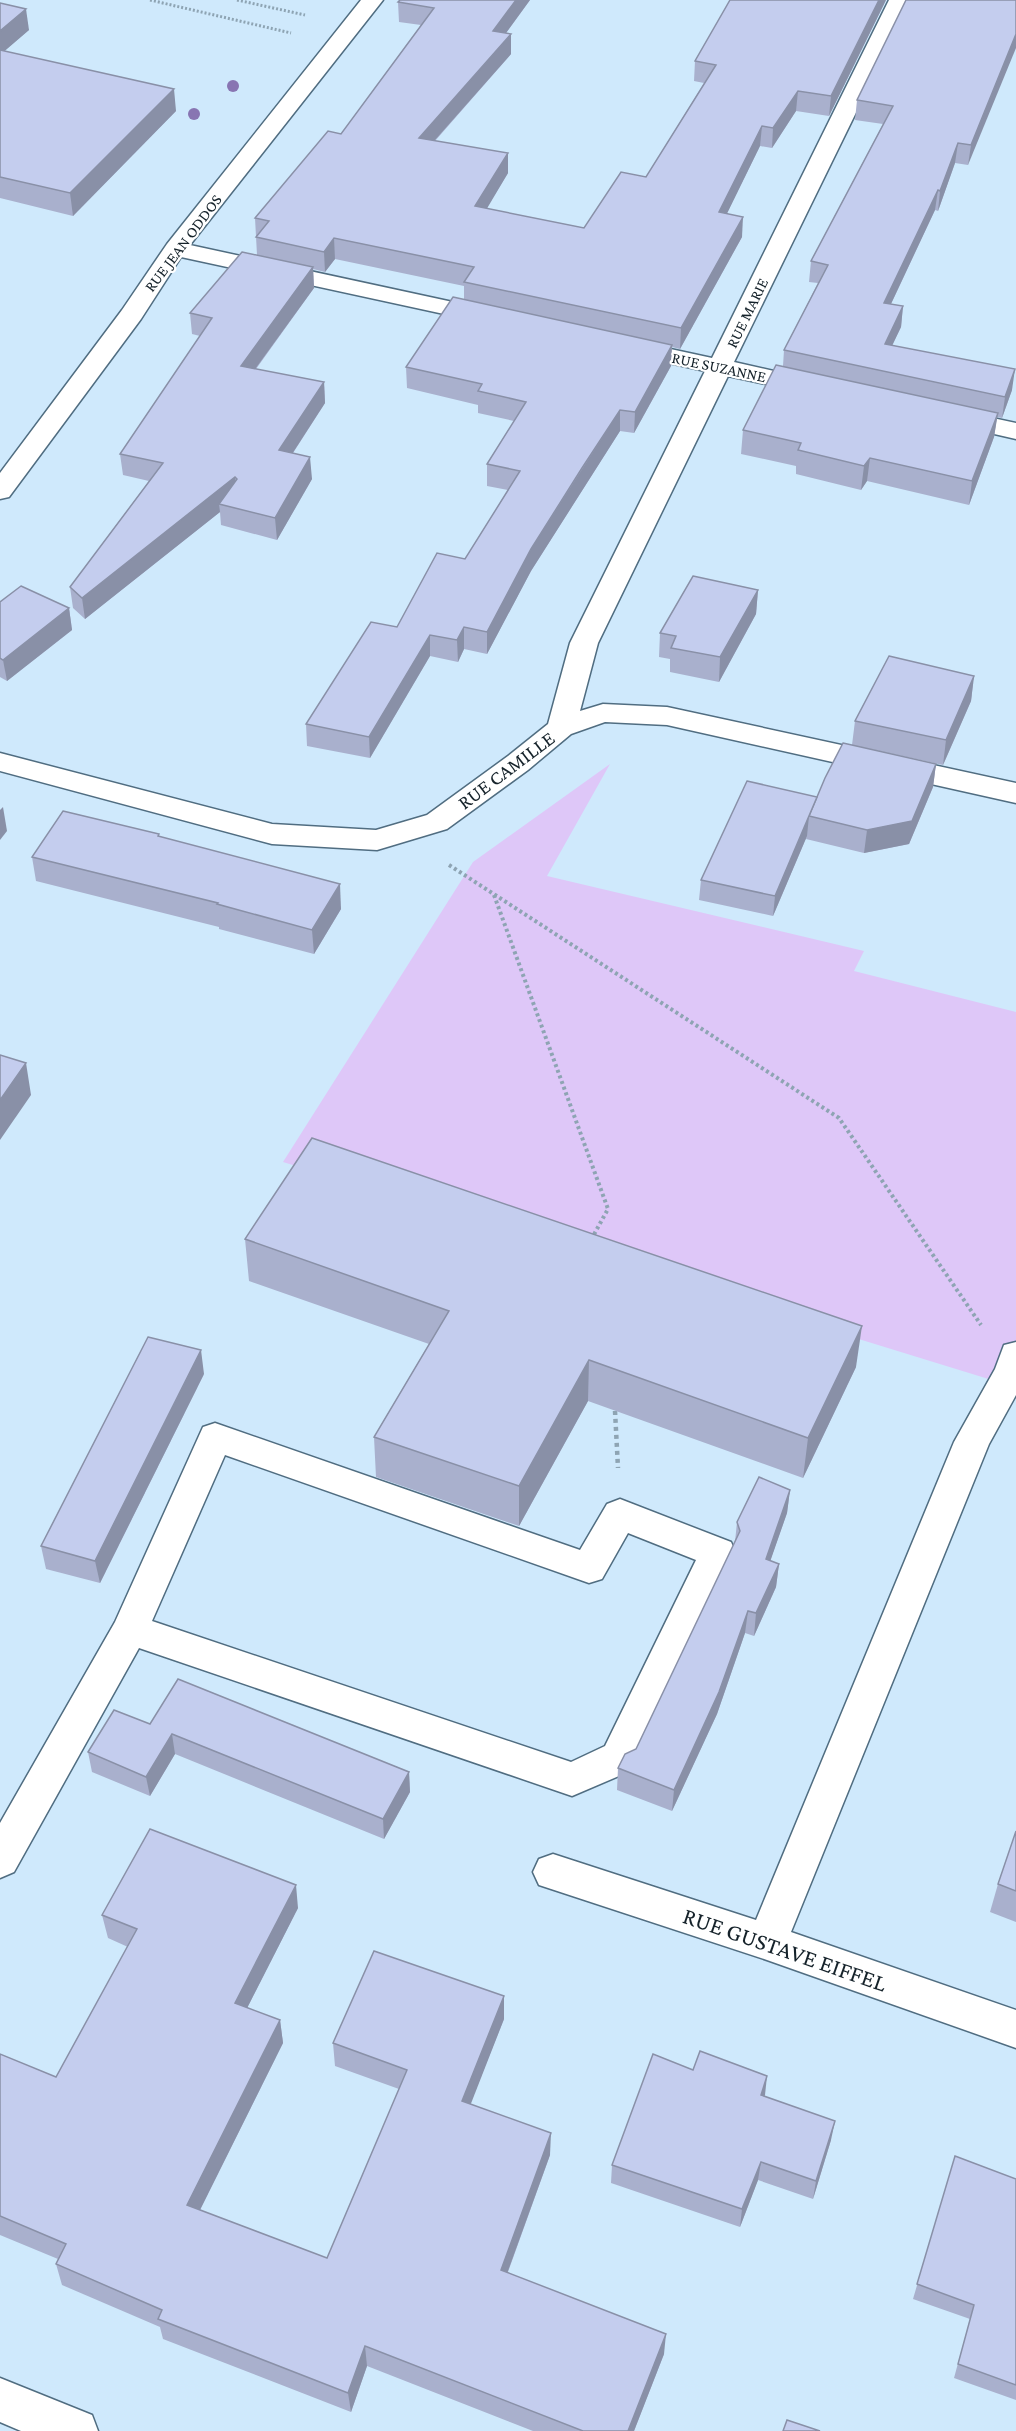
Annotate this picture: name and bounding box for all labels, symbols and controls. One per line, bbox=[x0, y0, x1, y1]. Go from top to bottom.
street label: RUE JEAN ODDOS bbox=[141, 191, 226, 295]
street label: RUE MARIE bbox=[723, 275, 771, 351]
street label: RUE SUZANNE bbox=[670, 349, 768, 385]
street label: RUE CAMILLE bbox=[454, 727, 559, 813]
street label: RUE GUSTAVE EIFFEL bbox=[680, 1901, 890, 1997]

